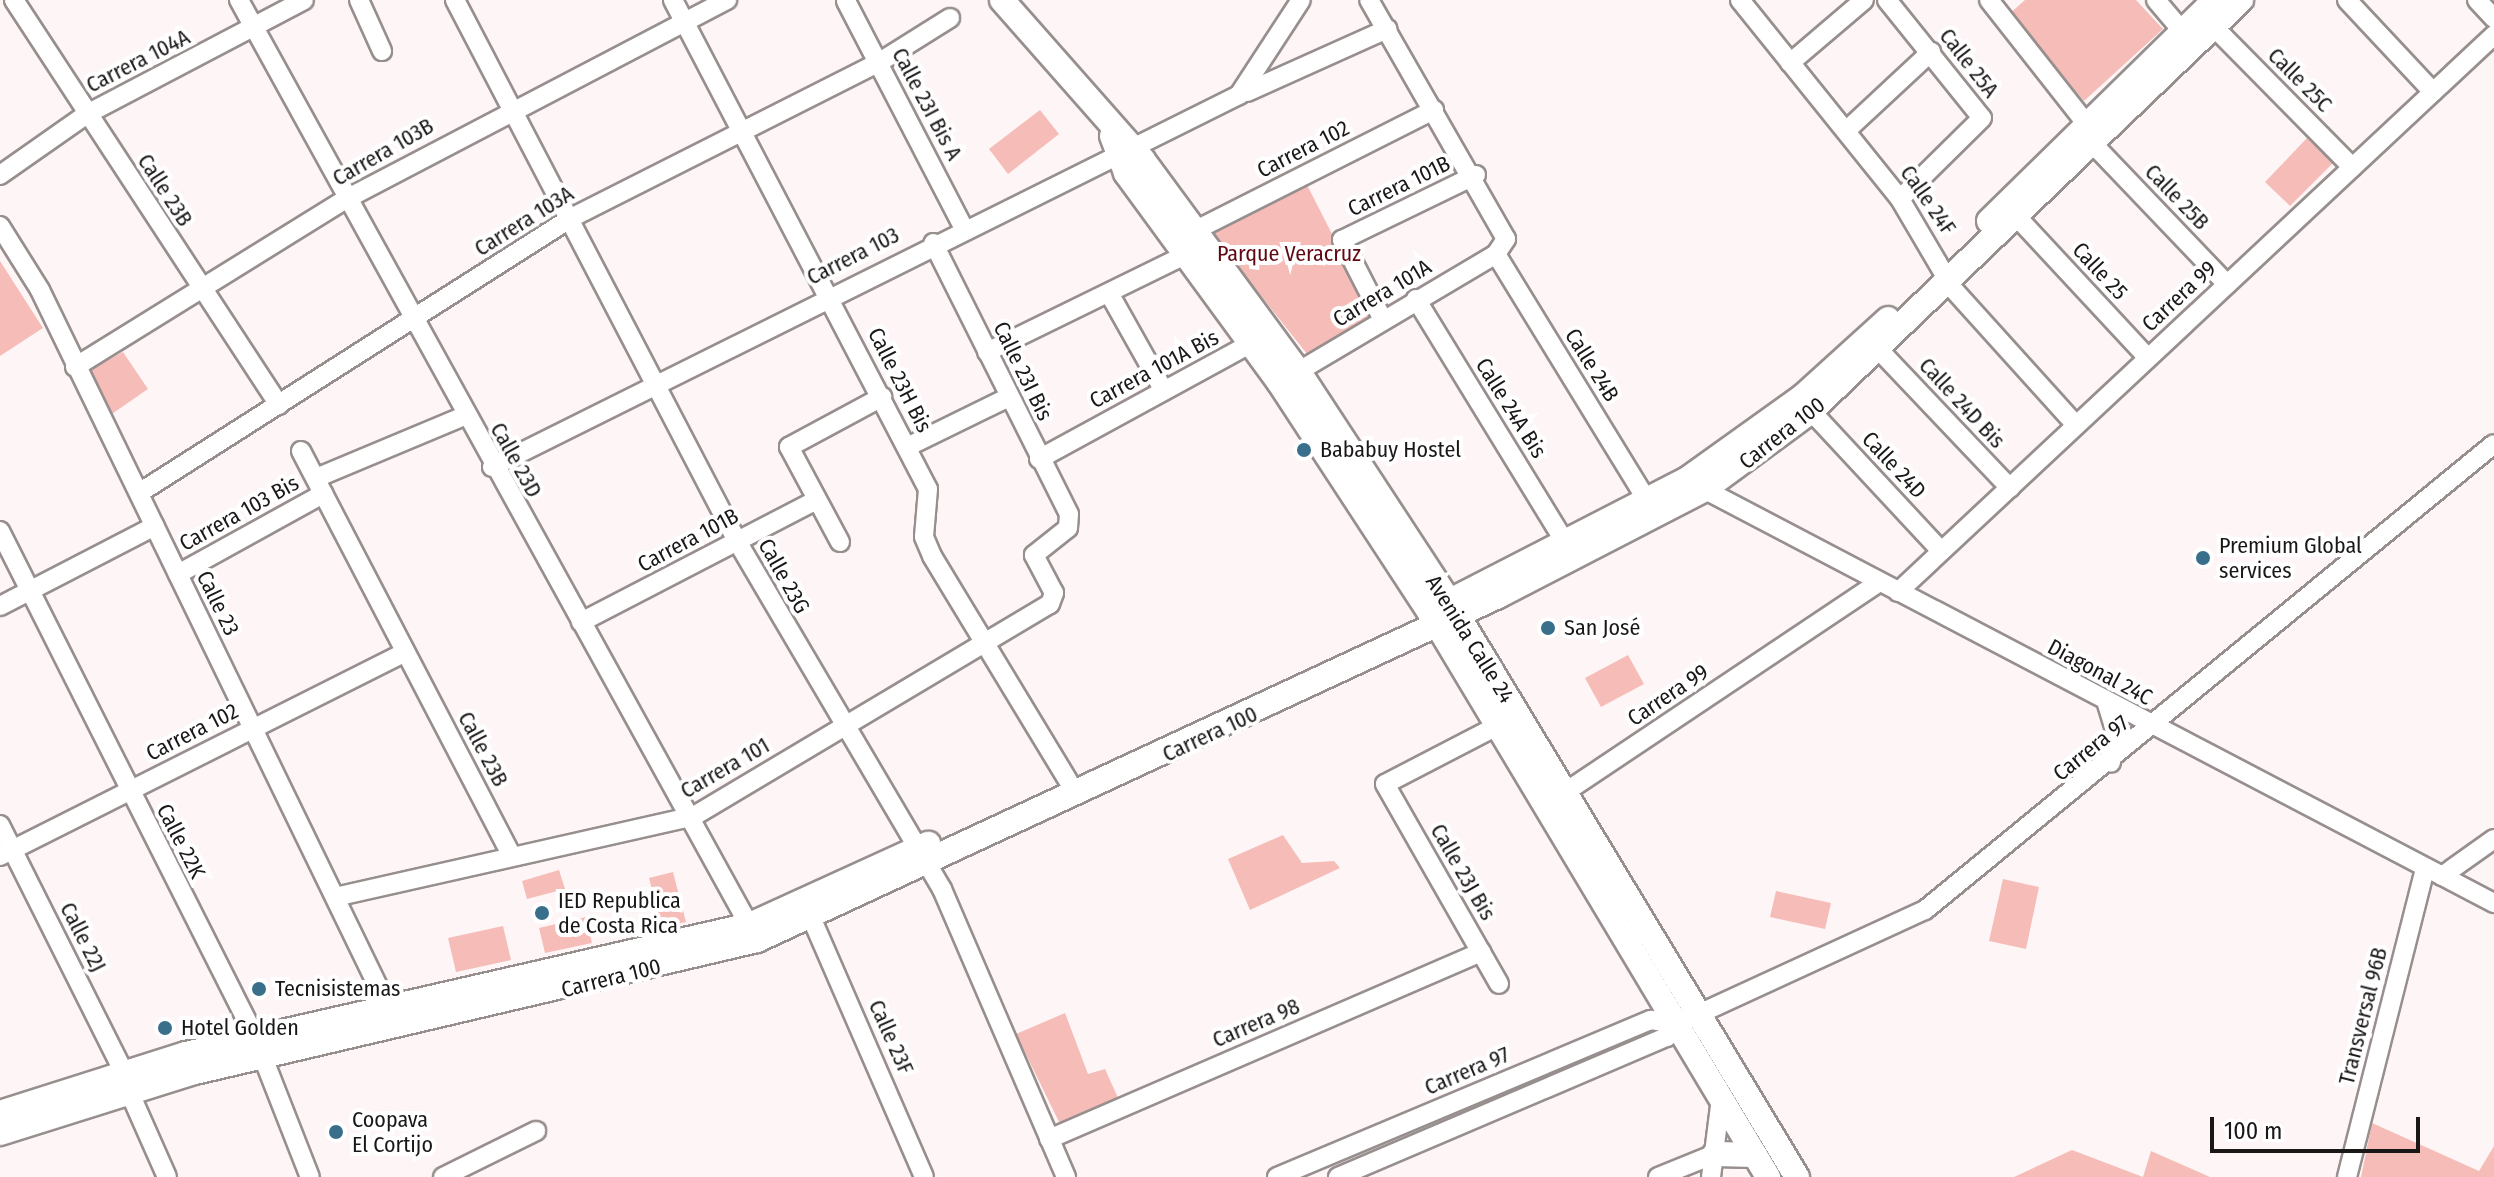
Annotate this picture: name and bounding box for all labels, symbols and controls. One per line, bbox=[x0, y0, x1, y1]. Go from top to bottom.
street label: Calle 25A bbox=[1934, 23, 2004, 103]
street label: Carrera 104A bbox=[82, 24, 194, 98]
street label: Calle 25C bbox=[2262, 42, 2338, 118]
street label: Calle 23I Bis A bbox=[886, 43, 968, 165]
street label: Carrera 103B bbox=[328, 113, 438, 191]
street label: Carrera 102 bbox=[1253, 115, 1353, 183]
street label: Calle 23B bbox=[132, 149, 198, 231]
street label: Carrera 101B bbox=[1344, 150, 1454, 222]
street label: Calle 25B bbox=[2139, 159, 2215, 235]
street label: Calle 24F bbox=[1895, 160, 1961, 240]
street label: Carrera 103A bbox=[470, 180, 578, 262]
street label: Carrera 103 bbox=[802, 222, 904, 290]
street label: Calle 25 bbox=[2067, 237, 2133, 305]
park label: Parque Veracruz bbox=[1217, 241, 1361, 267]
street label: Carrera 101A bbox=[1328, 253, 1436, 333]
street label: Carrera 99 bbox=[2136, 255, 2222, 337]
street label: Calle 23I Bis bbox=[988, 317, 1058, 425]
street label: Calle 23H Bis bbox=[862, 323, 938, 437]
street label: Carrera 101A Bis bbox=[1085, 324, 1223, 414]
street label: Calle 24B bbox=[1559, 324, 1625, 406]
street label: Calle 24D Bis bbox=[1914, 352, 2010, 454]
street label: Calle 24A Bis bbox=[1470, 353, 1552, 463]
street label: Carrera 100 bbox=[1734, 391, 1830, 475]
street label: Calle 23D bbox=[485, 418, 547, 502]
street label: Calle 24D bbox=[1856, 426, 1932, 504]
place label: Bababuy Hostel bbox=[1320, 437, 1461, 463]
marker: Bababuy Hostel bbox=[1295, 441, 1313, 459]
street label: Carrera 103 Bis bbox=[175, 469, 303, 557]
street label: Carrera 101B bbox=[633, 502, 743, 578]
place label: Premium Global services bbox=[2219, 532, 2362, 584]
street label: Calle 23G bbox=[753, 534, 815, 618]
marker: Premium Global services bbox=[2194, 549, 2212, 567]
street label: Calle 23 bbox=[191, 566, 245, 640]
street label: Avenida Calle 24 bbox=[1420, 570, 1520, 708]
place label: San José bbox=[1564, 615, 1640, 641]
marker: San José bbox=[1539, 619, 1557, 637]
street label: Diagonal 24C bbox=[2043, 633, 2157, 711]
street label: Carrera 99 bbox=[1623, 658, 1713, 732]
street label: Carrera 102 bbox=[142, 698, 242, 766]
street label: Carrera 100 bbox=[1158, 701, 1262, 767]
street label: Calle 23B bbox=[452, 707, 514, 791]
street label: Carrera 97 bbox=[2048, 710, 2134, 786]
street label: Carrera 101 bbox=[676, 732, 774, 804]
street label: Calle 22K bbox=[151, 799, 211, 883]
street label: Calle 23J Bis bbox=[1425, 819, 1501, 925]
place label: IED Republica de Costa Rica bbox=[558, 887, 681, 938]
street label: Calle 22J bbox=[54, 898, 112, 976]
marker: IED Republica de Costa Rica bbox=[533, 904, 551, 922]
street label: Transversal 96B bbox=[2333, 945, 2393, 1087]
street label: Carrera 100 bbox=[558, 953, 664, 1003]
place label: Tecnisistemas bbox=[275, 976, 400, 1002]
marker: Tecnisistemas bbox=[250, 980, 268, 998]
street label: Carrera 98 bbox=[1209, 993, 1303, 1053]
street label: Calle 23F bbox=[863, 996, 919, 1078]
place label: Hotel Golden bbox=[181, 1015, 299, 1041]
marker: Hotel Golden bbox=[156, 1019, 174, 1037]
street label: Carrera 97 bbox=[1421, 1041, 1513, 1101]
scale bar bbox=[2214, 1101, 2424, 1151]
place label: Coopava El Cortijo bbox=[352, 1106, 433, 1158]
text: 100 m bbox=[2224, 1117, 2282, 1145]
marker: Coopava El Cortijo bbox=[327, 1123, 345, 1141]

